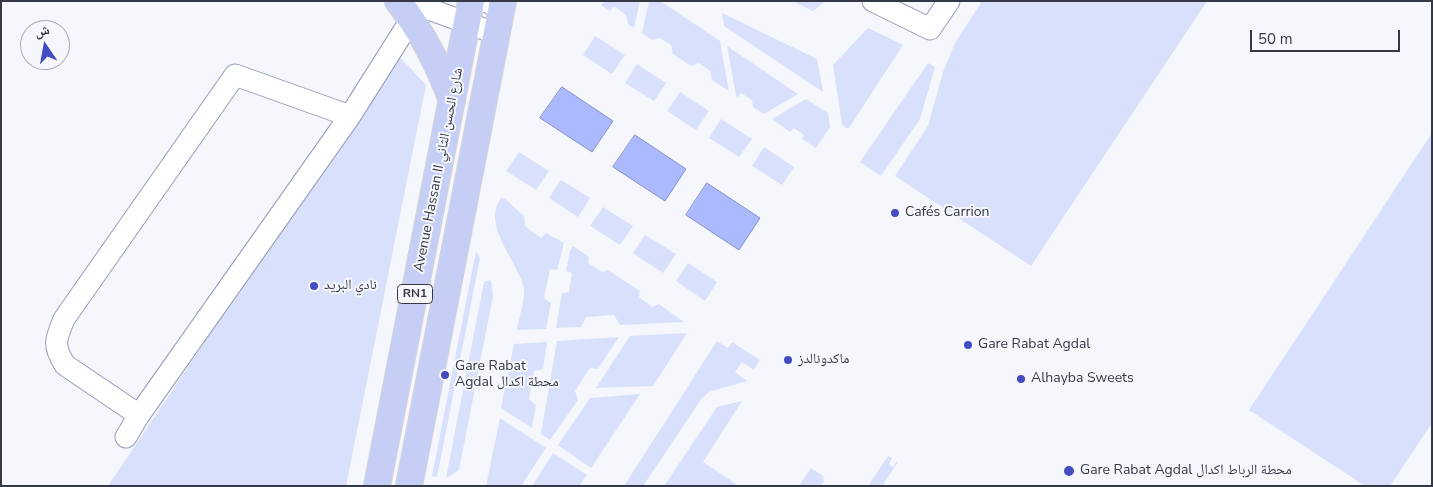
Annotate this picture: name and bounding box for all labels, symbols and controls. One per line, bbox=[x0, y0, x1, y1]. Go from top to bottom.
north arrow bbox=[20, 20, 70, 70]
text: ش bbox=[33, 20, 51, 42]
scale bar bbox=[1253, 20, 1403, 52]
text: 50 m bbox=[1258, 29, 1293, 49]
street label: Avenue Hassan II شارع الحسن الثاني bbox=[411, 66, 467, 274]
place label: Cafés Carrion bbox=[905, 205, 989, 221]
marker: Cafés Carrion bbox=[889, 207, 901, 219]
place label: نادي البريد bbox=[324, 278, 377, 294]
marker: نادي البريد bbox=[308, 280, 320, 292]
road number: RN1 bbox=[398, 284, 432, 304]
place label: Gare Rabat Agdal bbox=[978, 337, 1090, 353]
marker: Gare Rabat Agdal bbox=[962, 339, 974, 351]
place label: ماكدونالدز bbox=[798, 352, 849, 368]
marker: ماكدونالدز bbox=[782, 354, 794, 366]
place label: Gare Rabat Agdal محطة اكدال bbox=[455, 359, 559, 392]
marker: Gare Rabat Agdal محطة اكدال bbox=[439, 369, 451, 381]
place label: Alhayba Sweets bbox=[1031, 371, 1134, 387]
marker: Alhayba Sweets bbox=[1015, 373, 1027, 385]
place label: Gare Rabat Agdal محطة الرباط اكدال bbox=[1080, 463, 1292, 479]
marker: Gare Rabat Agdal محطة الرباط اكدال bbox=[1062, 464, 1076, 478]

